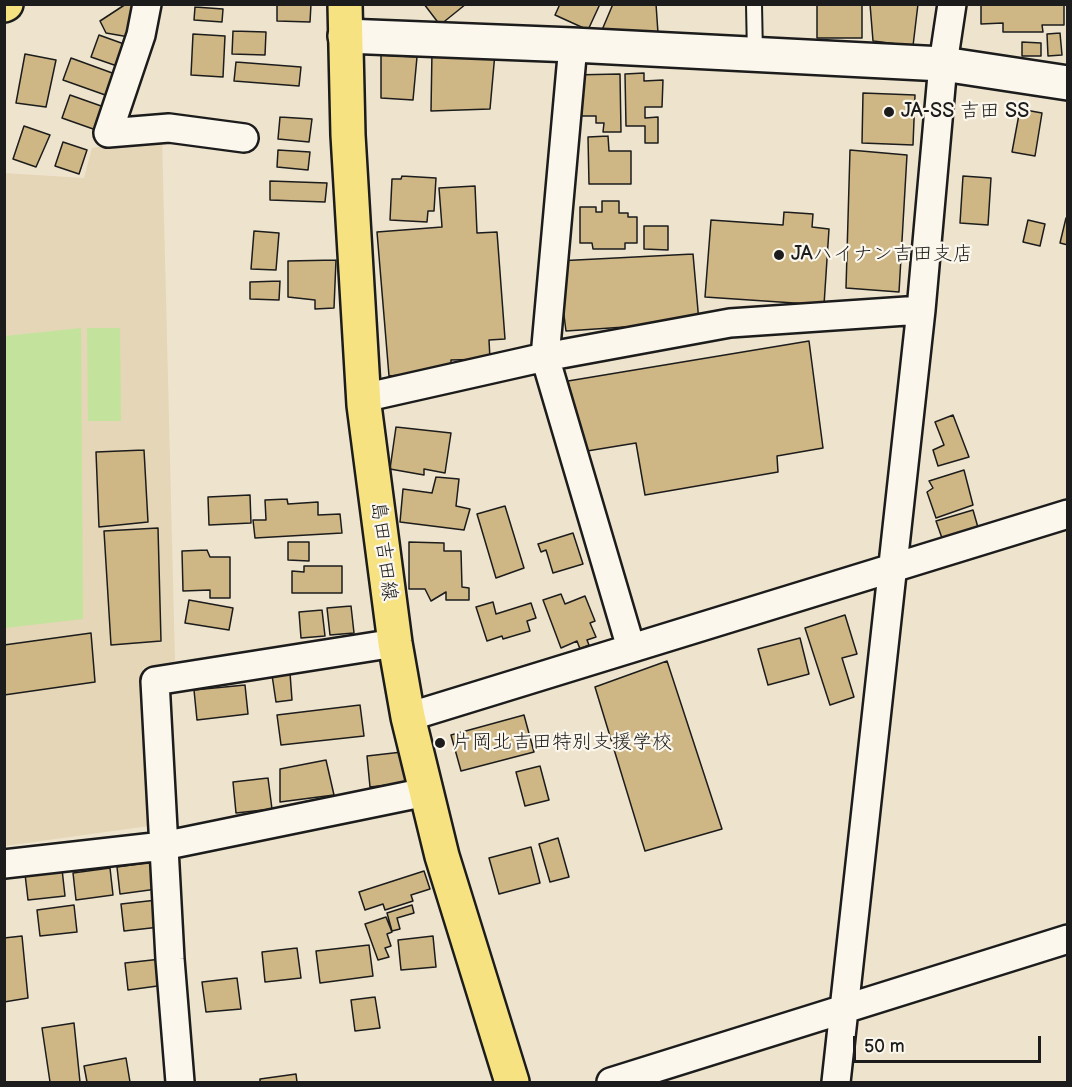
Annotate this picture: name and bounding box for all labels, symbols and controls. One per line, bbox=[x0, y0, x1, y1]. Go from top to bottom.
place label: JA-SS 吉田 SS bbox=[901, 100, 1029, 124]
marker: JA-SS 吉田 SS bbox=[882, 105, 896, 119]
place label: JAハイナン吉田支店 bbox=[791, 243, 973, 267]
marker: JAハイナン吉田支店 bbox=[772, 248, 786, 262]
street label: 島田吉田線 bbox=[365, 500, 401, 602]
place label: 片岡北吉田特別支援学校 bbox=[452, 731, 672, 755]
marker: 片岡北吉田特別支援学校 bbox=[433, 736, 447, 750]
scale bar bbox=[856, 1024, 1044, 1062]
text: 50 m bbox=[864, 1036, 905, 1057]

